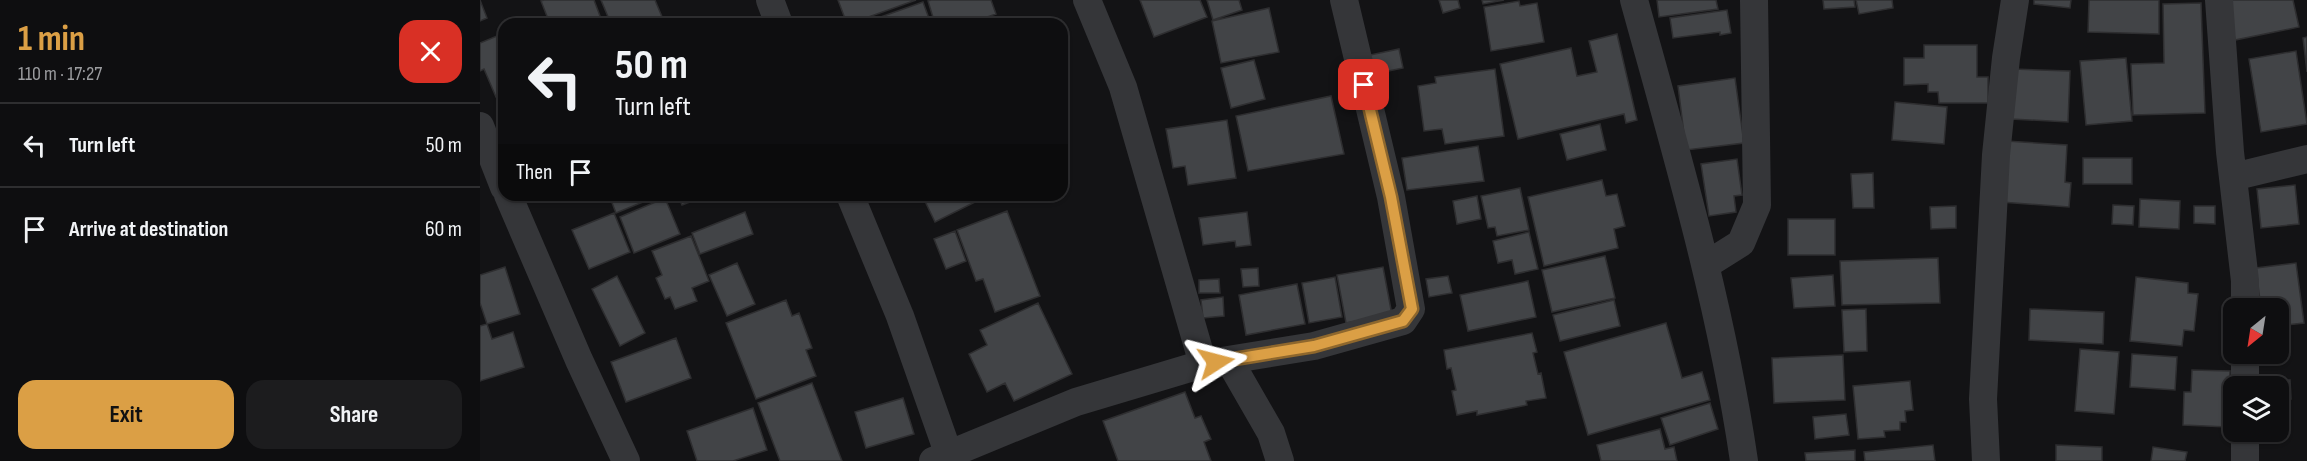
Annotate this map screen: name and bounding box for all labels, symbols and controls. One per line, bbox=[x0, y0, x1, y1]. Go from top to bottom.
text: 1 min bbox=[18, 18, 85, 61]
button: close bbox=[399, 20, 462, 83]
text: 50 m bbox=[615, 40, 688, 91]
icon: left bbox=[516, 42, 594, 120]
pin bbox=[1338, 59, 1389, 110]
text: 110 m · 17:27 bbox=[18, 62, 102, 86]
icon: arrive bbox=[1347, 68, 1380, 101]
text: Turn left bbox=[615, 91, 691, 123]
icon: left bbox=[18, 129, 51, 162]
text: Turn left bbox=[69, 132, 135, 159]
text: 50 m bbox=[426, 132, 462, 159]
icon: arrive bbox=[564, 156, 597, 189]
text: Then bbox=[516, 159, 552, 186]
icon: arrive bbox=[18, 213, 51, 246]
text: Arrive at destination bbox=[69, 216, 228, 243]
text: 60 m bbox=[425, 216, 462, 243]
north arrow bbox=[2223, 298, 2289, 364]
map controls bbox=[2223, 298, 2289, 442]
position arrow bbox=[1184, 330, 1248, 394]
button: layers bbox=[2223, 376, 2289, 442]
button: Exit bbox=[18, 380, 234, 449]
button: Share bbox=[246, 380, 462, 449]

